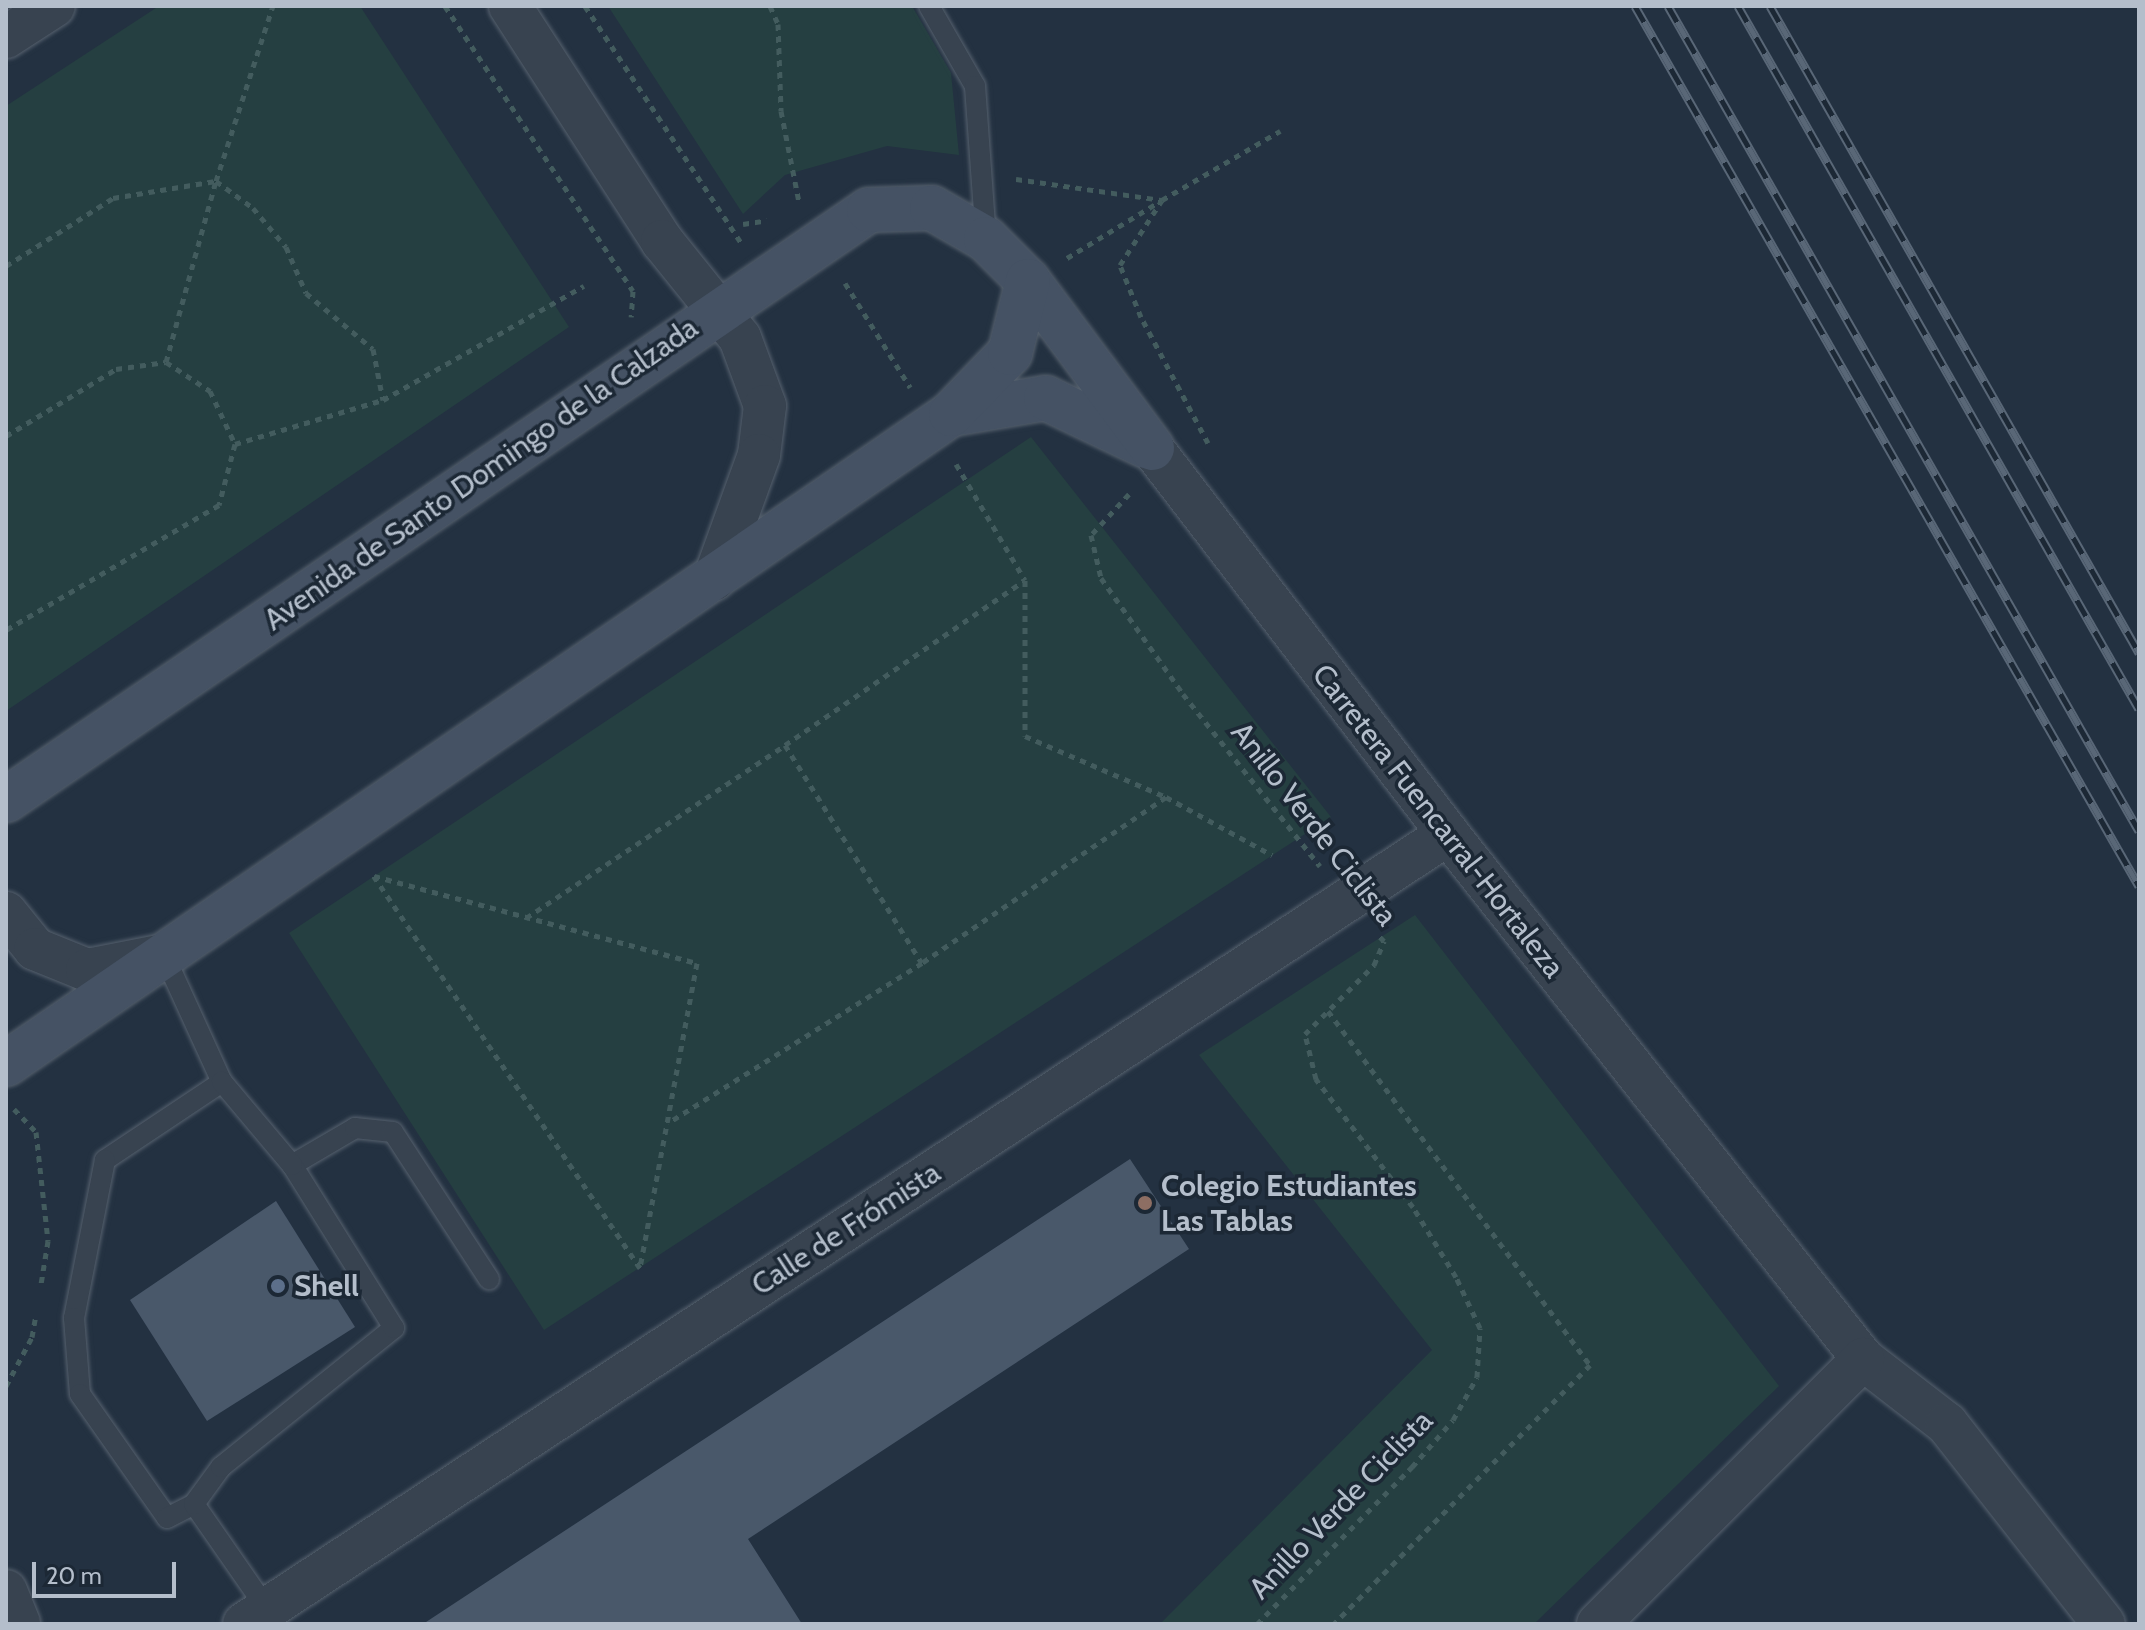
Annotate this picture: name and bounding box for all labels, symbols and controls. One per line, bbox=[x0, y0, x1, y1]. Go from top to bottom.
street label: Avenida de Santo Domingo de la Calzada bbox=[257, 310, 705, 638]
street label: Carretera Fuencarral-Hortaleza bbox=[1304, 657, 1572, 985]
street label: Anillo Verde Ciclista bbox=[1223, 715, 1405, 933]
street label: Calle de Frómista bbox=[745, 1155, 947, 1303]
place label: Colegio Estudiantes Las Tablas bbox=[1161, 1168, 1417, 1238]
marker: Colegio Estudiantes Las Tablas bbox=[1136, 1194, 1154, 1212]
place label: Shell bbox=[294, 1268, 359, 1304]
marker: Shell bbox=[269, 1277, 287, 1295]
street label: Anillo Verde Ciclista bbox=[1242, 1403, 1440, 1607]
scale bar bbox=[36, 1546, 180, 1596]
text: 20 m bbox=[46, 1561, 102, 1590]

